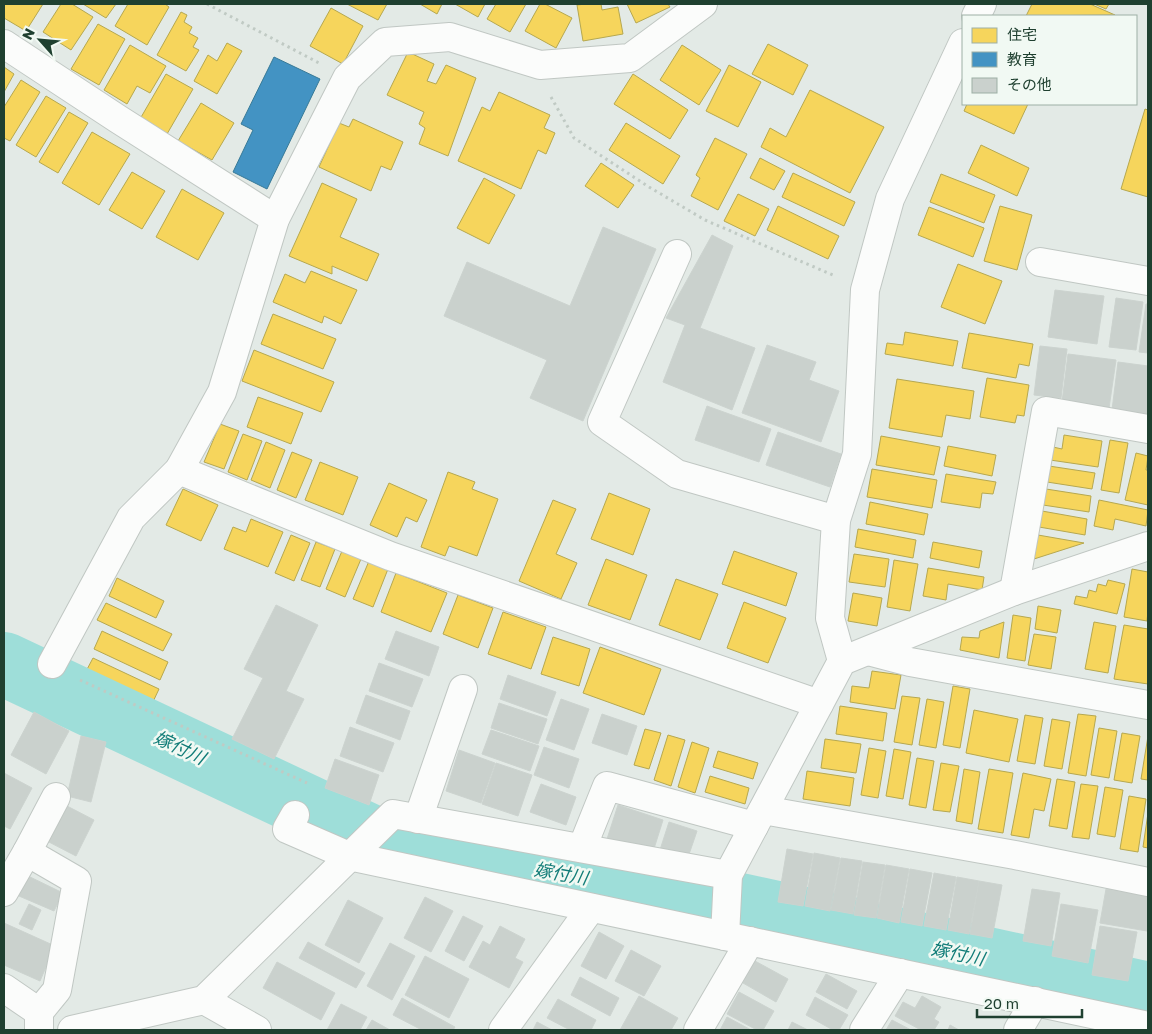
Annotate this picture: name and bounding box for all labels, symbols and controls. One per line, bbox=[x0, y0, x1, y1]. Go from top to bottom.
north arrow bbox=[15, 15, 65, 65]
legend bbox=[962, 15, 1137, 105]
text: N bbox=[18, 25, 38, 42]
text: 住宅 bbox=[1007, 25, 1037, 43]
text: 教育 bbox=[1007, 50, 1037, 68]
text: その他 bbox=[1007, 75, 1052, 93]
water label: 嫁付川 bbox=[151, 726, 211, 769]
water label: 嫁付川 bbox=[533, 857, 591, 889]
water label: 嫁付川 bbox=[929, 937, 989, 970]
scale bar bbox=[977, 986, 1082, 1018]
text: 20 m bbox=[984, 994, 1019, 1012]

